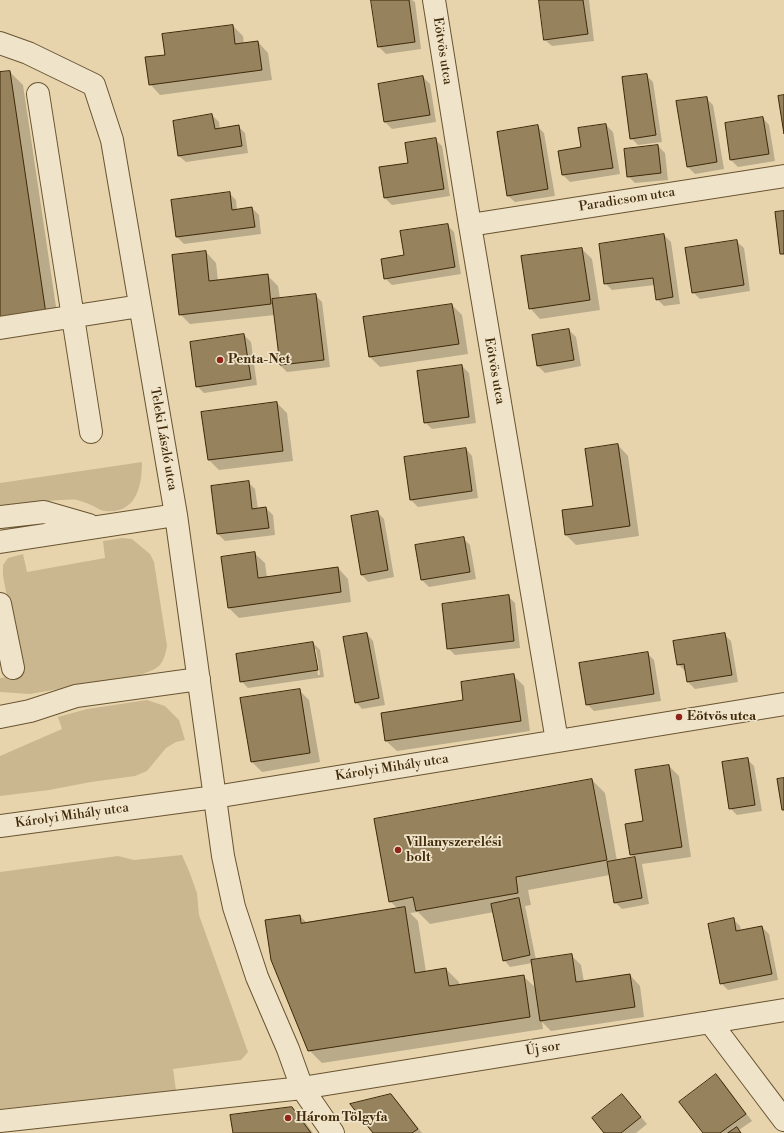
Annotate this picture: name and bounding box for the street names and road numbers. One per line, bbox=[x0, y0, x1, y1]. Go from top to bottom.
street label: Eötvös utca bbox=[429, 16, 455, 86]
street label: Paradicsom utca bbox=[578, 185, 676, 215]
street label: Eötvös utca bbox=[480, 336, 508, 406]
street label: Teleki László utca bbox=[146, 386, 180, 492]
street label: Károlyi Mihály utca bbox=[334, 751, 450, 785]
street label: Károlyi Mihály utca bbox=[14, 800, 130, 832]
street label: Új sor bbox=[525, 1039, 561, 1059]

